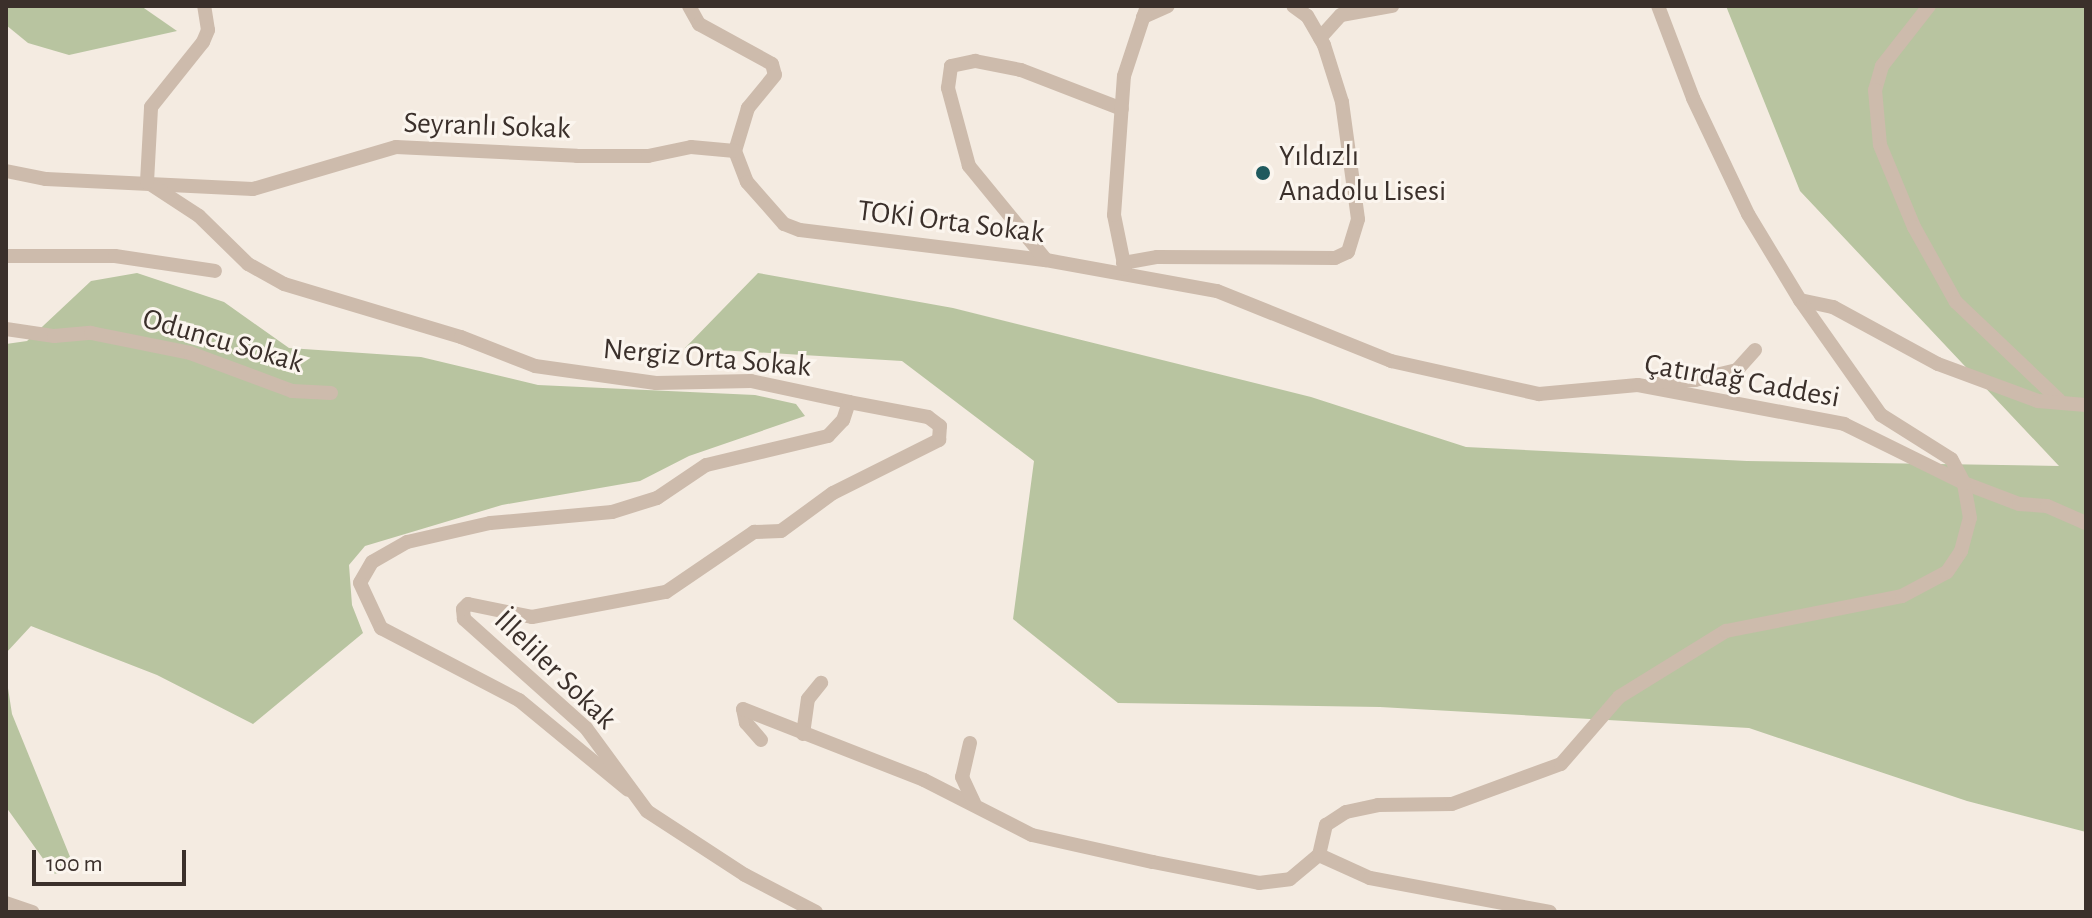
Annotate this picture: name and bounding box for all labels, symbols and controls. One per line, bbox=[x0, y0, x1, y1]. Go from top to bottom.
street label: Seyranlı Sokak bbox=[403, 105, 571, 147]
place label: Yıldızlı Anadolu Lisesi bbox=[1279, 138, 1446, 208]
marker: Yıldızlı Anadolu Lisesi bbox=[1254, 164, 1272, 182]
street label: TOKİ Orta Sokak bbox=[856, 193, 1046, 251]
street label: Oduncu Sokak bbox=[138, 301, 308, 381]
street label: Nergiz Orta Sokak bbox=[602, 331, 812, 385]
street label: Çatırdağ Caddesi bbox=[1642, 346, 1842, 416]
street label: İlleliler Sokak bbox=[486, 603, 624, 737]
scale bar bbox=[36, 834, 190, 884]
text: 100 m bbox=[46, 852, 103, 876]

